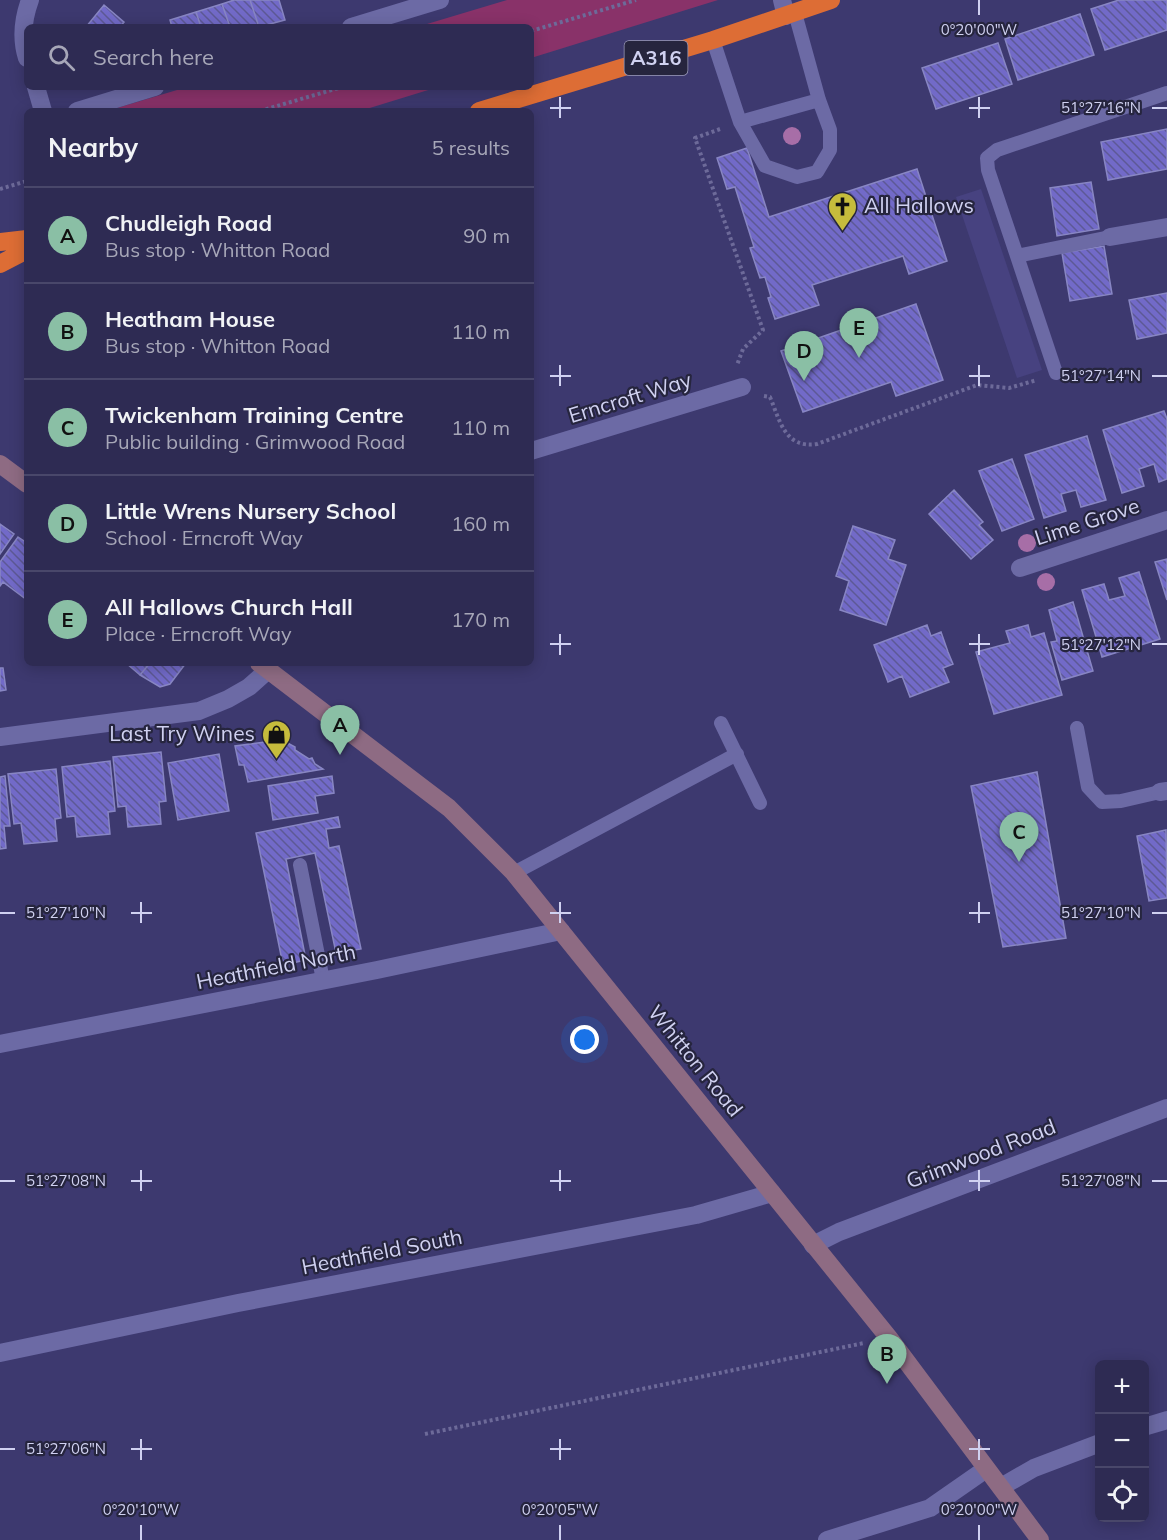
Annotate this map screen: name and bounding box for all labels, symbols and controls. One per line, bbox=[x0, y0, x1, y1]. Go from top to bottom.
text: 0°20'00"W bbox=[941, 20, 1018, 39]
search box bbox=[24, 24, 534, 90]
icon: search bbox=[45, 41, 78, 74]
road number: A316 bbox=[624, 41, 688, 75]
text: Search here bbox=[93, 43, 214, 71]
text: 51°27'16"N bbox=[1061, 98, 1141, 117]
text: Nearby bbox=[48, 131, 138, 164]
text: 5 results bbox=[432, 135, 510, 160]
church icon: All Hallows bbox=[827, 190, 859, 232]
place label: All Hallows bbox=[864, 192, 974, 218]
text: Chudleigh Road bbox=[105, 209, 272, 237]
text: A bbox=[60, 223, 75, 248]
text: 90 m bbox=[463, 223, 510, 248]
text: Bus stop · Whitton Road bbox=[105, 237, 330, 262]
text: Heatham House bbox=[105, 305, 275, 333]
pin: E bbox=[840, 308, 878, 358]
text: B bbox=[61, 319, 74, 344]
text: 110 m bbox=[451, 319, 510, 344]
pin: D bbox=[784, 332, 824, 381]
text: Bus stop · Whitton Road bbox=[105, 333, 330, 358]
street label: Erncroft Way bbox=[565, 366, 694, 428]
text: 51°27'14"N bbox=[1061, 366, 1141, 385]
text: Twickenham Training Centre bbox=[105, 401, 404, 429]
text: C bbox=[61, 415, 74, 440]
text: 110 m bbox=[451, 415, 510, 440]
text: Public building · Grimwood Road bbox=[105, 429, 405, 454]
street label: Lime Grove bbox=[1031, 492, 1142, 550]
text: Little Wrens Nursery School bbox=[105, 497, 396, 525]
text: D bbox=[60, 511, 75, 536]
text: 160 m bbox=[451, 511, 510, 536]
text: School · Erncroft Way bbox=[105, 525, 303, 550]
text: All Hallows Church Hall bbox=[105, 593, 353, 621]
text: E bbox=[62, 607, 73, 632]
text: 170 m bbox=[451, 607, 510, 632]
text: Place · Erncroft Way bbox=[105, 621, 292, 646]
text: 51°27'12"N bbox=[1061, 635, 1141, 654]
pin: A bbox=[320, 706, 360, 755]
shop icon: Last Try Wines bbox=[260, 718, 292, 760]
place label: Last Try Wines bbox=[109, 720, 255, 746]
pin: C bbox=[1000, 812, 1038, 862]
text: 51°27'10"N bbox=[26, 903, 106, 922]
text: 51°27'10"N bbox=[1061, 903, 1141, 922]
street label: Heathfield North bbox=[194, 938, 358, 994]
street label: Whitton Road bbox=[643, 999, 749, 1121]
your location bbox=[570, 1025, 599, 1054]
street label: Grimwood Road bbox=[902, 1113, 1059, 1194]
text: 51°27'08"N bbox=[26, 1171, 106, 1190]
text: 51°27'08"N bbox=[1061, 1171, 1141, 1190]
street label: Heathfield South bbox=[299, 1223, 464, 1279]
pin: B bbox=[868, 1334, 906, 1384]
map controls bbox=[1095, 1360, 1149, 1522]
button: + bbox=[1095, 1360, 1149, 1414]
button: − bbox=[1095, 1414, 1149, 1468]
text: 51°27'06"N bbox=[26, 1439, 106, 1458]
button: locate bbox=[1095, 1468, 1149, 1522]
text: 0°20'10"W bbox=[103, 1500, 180, 1519]
text: 0°20'05"W bbox=[522, 1500, 599, 1519]
text: 0°20'00"W bbox=[941, 1500, 1018, 1519]

